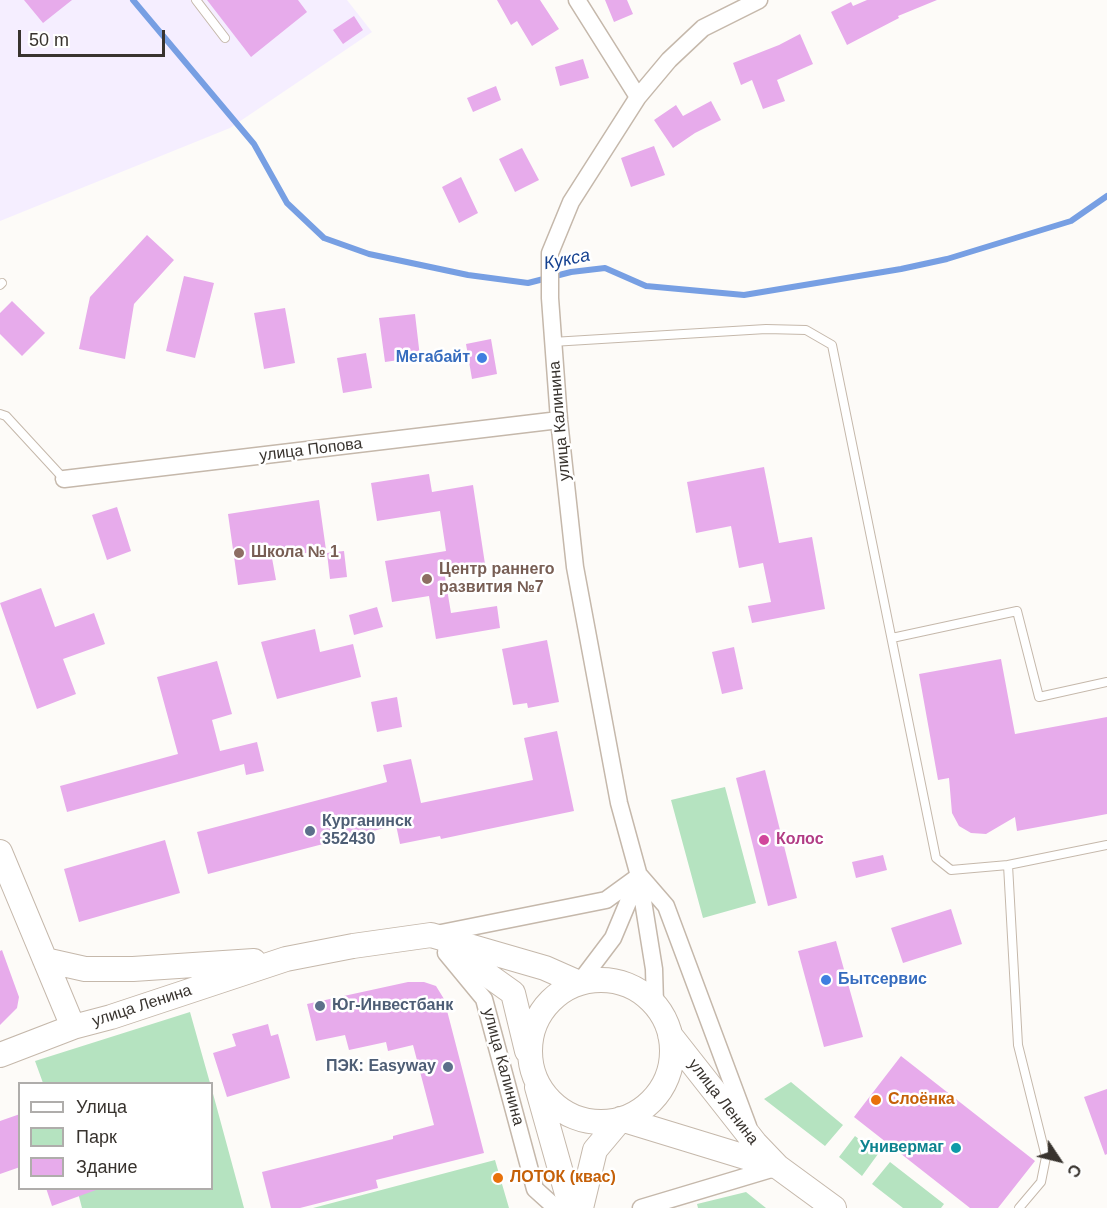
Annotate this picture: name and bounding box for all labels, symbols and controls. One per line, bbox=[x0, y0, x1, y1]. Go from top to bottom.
scale bar bbox=[21, 18, 168, 56]
text: 50 m bbox=[29, 30, 69, 50]
water label: Кукса bbox=[542, 245, 592, 275]
place label: Мегабайт bbox=[396, 348, 470, 368]
marker: Мегабайт bbox=[475, 351, 489, 365]
street label: улица Калинина bbox=[545, 360, 575, 482]
street label: улица Попова bbox=[258, 434, 364, 466]
place label: Школа № 1 bbox=[251, 543, 339, 563]
marker: Школа № 1 bbox=[232, 546, 246, 560]
place label: Центр раннего развития №7 bbox=[439, 560, 555, 598]
marker: Центр раннего развития №7 bbox=[420, 572, 434, 586]
place label: Курганинск 352430 bbox=[322, 812, 412, 850]
marker: Курганинск 352430 bbox=[303, 824, 317, 838]
place label: Колос bbox=[776, 830, 824, 850]
marker: Колос bbox=[757, 833, 771, 847]
place label: Бытсервис bbox=[838, 970, 927, 990]
marker: Бытсервис bbox=[819, 973, 833, 987]
street label: улица Ленина bbox=[90, 981, 194, 1031]
place label: Юг-Инвестбанк bbox=[332, 996, 453, 1016]
marker: Юг-Инвестбанк bbox=[313, 999, 327, 1013]
street label: улица Калинина bbox=[478, 1006, 528, 1128]
street label: улица Ленина bbox=[684, 1055, 762, 1149]
place label: ПЭК: Easyway bbox=[326, 1057, 436, 1077]
marker: ПЭК: Easyway bbox=[441, 1060, 455, 1074]
legend bbox=[18, 1082, 213, 1190]
place label: Слоёнка bbox=[888, 1090, 955, 1110]
marker: Слоёнка bbox=[869, 1093, 883, 1107]
text: Улица bbox=[76, 1097, 127, 1117]
text: Парк bbox=[76, 1127, 117, 1147]
north arrow bbox=[1029, 1130, 1089, 1190]
place label: Универмаг bbox=[860, 1138, 944, 1158]
marker: Универмаг bbox=[949, 1141, 963, 1155]
text: Здание bbox=[76, 1157, 137, 1177]
text: С bbox=[1064, 1161, 1084, 1180]
place label: ЛОТОК (квас) bbox=[510, 1168, 616, 1188]
marker: ЛОТОК (квас) bbox=[491, 1171, 505, 1185]

